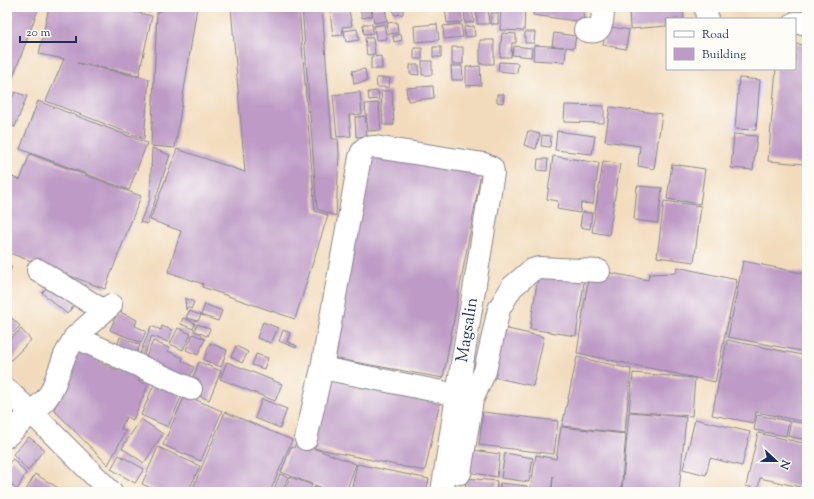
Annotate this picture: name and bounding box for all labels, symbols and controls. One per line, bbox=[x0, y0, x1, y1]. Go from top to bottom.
scale bar bbox=[20, 18, 76, 44]
legend bbox=[666, 18, 796, 70]
text: 20 m bbox=[26, 24, 51, 42]
text: Road bbox=[702, 26, 729, 44]
text: Building bbox=[702, 46, 746, 64]
street label: Magsalin bbox=[451, 296, 485, 364]
north arrow bbox=[756, 441, 796, 481]
text: N bbox=[775, 456, 794, 472]

